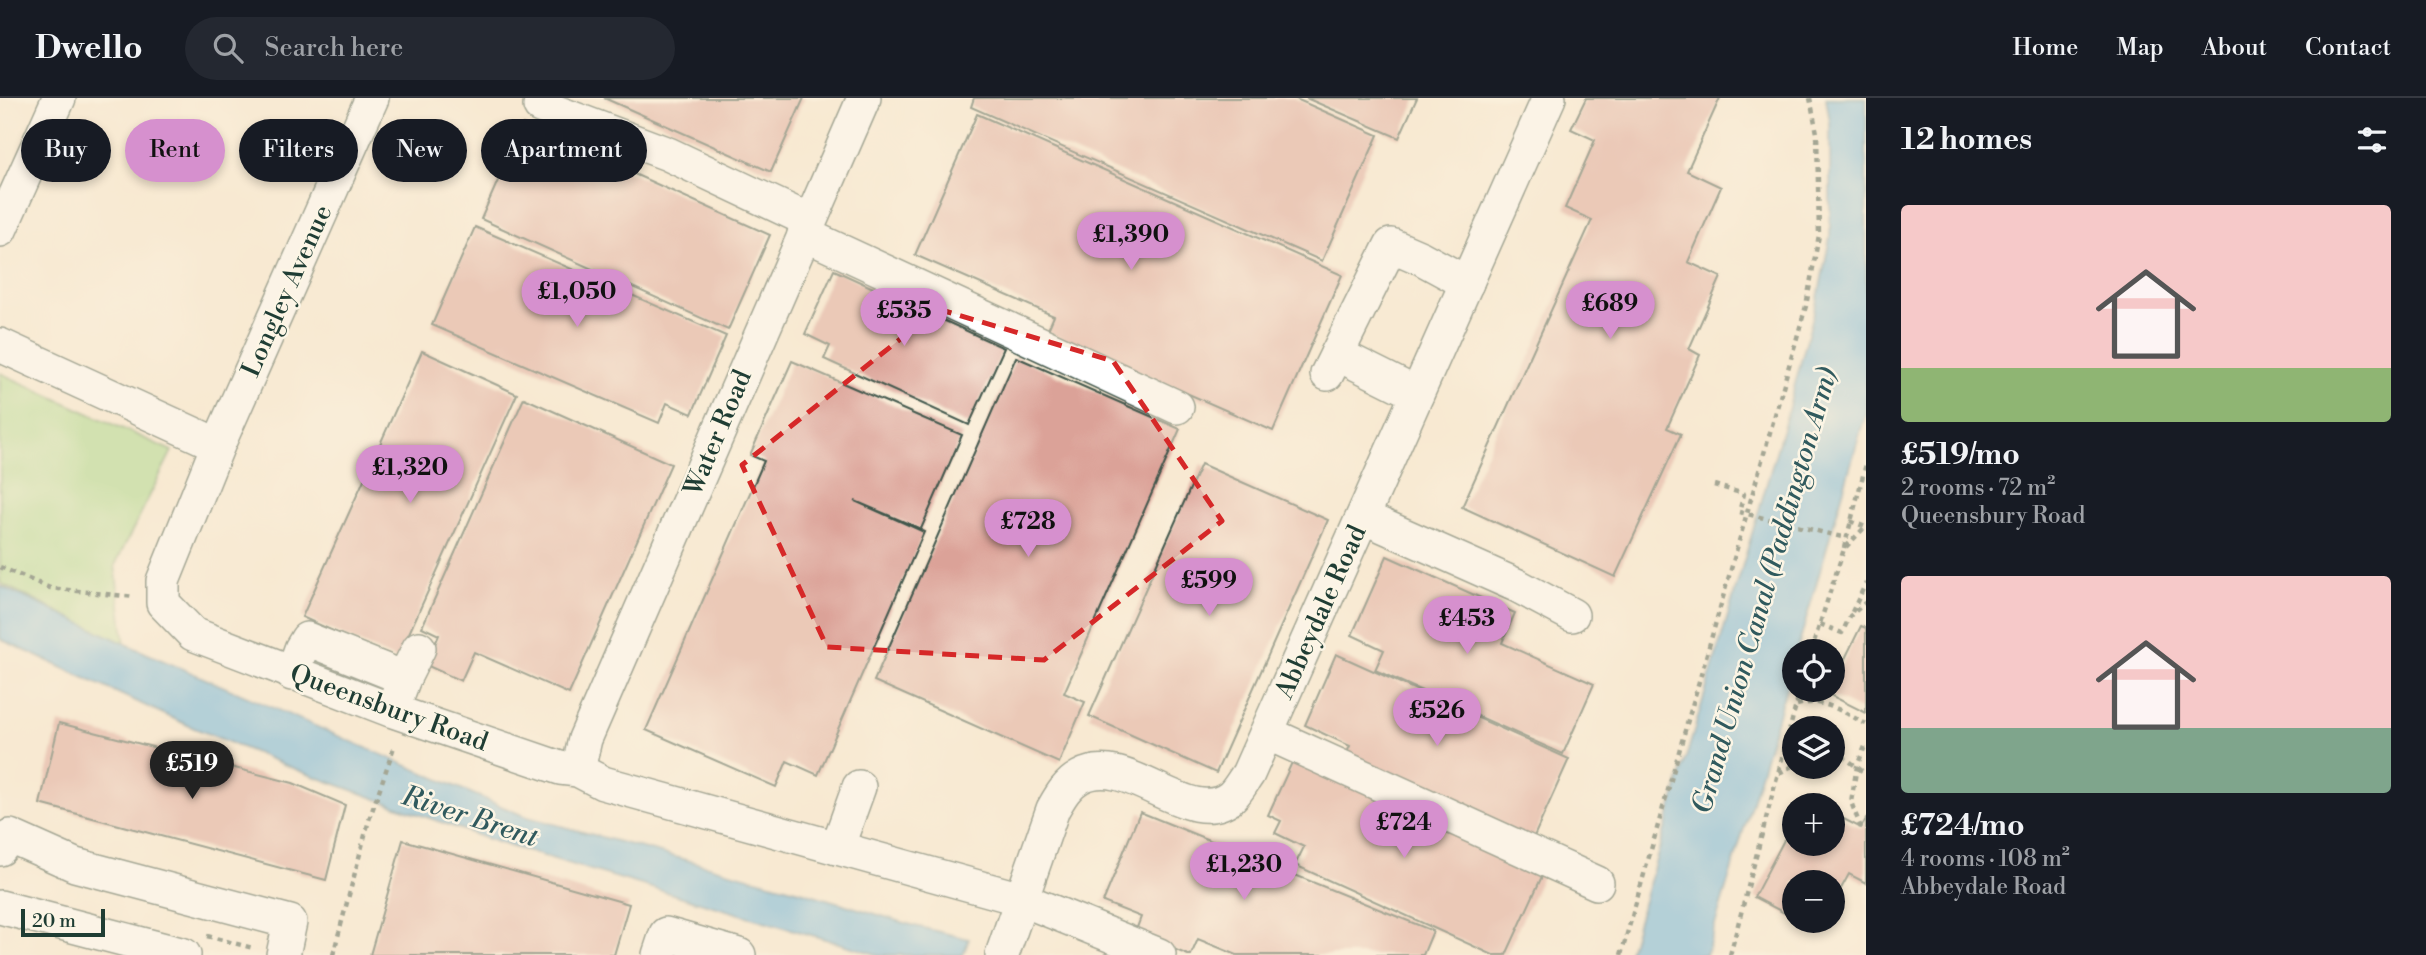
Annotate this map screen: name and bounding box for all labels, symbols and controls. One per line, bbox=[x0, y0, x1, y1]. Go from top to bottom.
search box bbox=[185, 17, 675, 80]
text: Dwello bbox=[35, 28, 143, 69]
icon: search bbox=[209, 29, 247, 67]
text: Search here bbox=[265, 32, 403, 64]
text: Home bbox=[2013, 33, 2078, 63]
text: Map bbox=[2116, 33, 2164, 63]
text: About bbox=[2202, 33, 2267, 63]
text: Contact bbox=[2305, 33, 2391, 63]
chip: Buy bbox=[21, 119, 111, 182]
chip: Rent bbox=[125, 119, 225, 182]
chip: Filters bbox=[239, 119, 358, 182]
chip: New bbox=[372, 119, 467, 182]
chip: Apartment bbox=[481, 119, 647, 182]
text: 12 homes bbox=[1901, 121, 2032, 159]
icon: filters bbox=[2353, 121, 2391, 159]
street label: Longley Avenue bbox=[235, 200, 339, 382]
pin: £1,390 bbox=[1074, 212, 1188, 272]
text: £1,390 bbox=[1093, 221, 1169, 249]
icon: home bbox=[2083, 251, 2209, 377]
pin: £1,050 bbox=[520, 270, 634, 329]
text: £1,050 bbox=[538, 278, 616, 306]
pin: £689 bbox=[1569, 282, 1651, 341]
pin: £535 bbox=[863, 288, 945, 348]
text: £689 bbox=[1582, 290, 1638, 318]
text: £535 bbox=[876, 297, 932, 325]
water label: Grand Union Canal (Paddington Arm) bbox=[1684, 364, 1846, 818]
street label: Water Road bbox=[677, 365, 759, 502]
text: £519/mo bbox=[1901, 436, 2020, 474]
pin: £1,320 bbox=[353, 446, 467, 505]
text: £1,320 bbox=[372, 454, 448, 482]
text: 2 rooms · 72 m² bbox=[1901, 474, 2055, 502]
pin: £728 bbox=[987, 500, 1069, 559]
text: Queensbury Road bbox=[1901, 502, 2085, 530]
text: £728 bbox=[1000, 508, 1056, 536]
street label: Abbeydale Road bbox=[1268, 520, 1374, 705]
pin: £599 bbox=[1168, 559, 1250, 618]
text: £599 bbox=[1181, 567, 1237, 595]
pin: £453 bbox=[1426, 596, 1508, 656]
text: £453 bbox=[1439, 605, 1495, 633]
icon: home bbox=[2083, 622, 2209, 748]
map controls bbox=[1782, 639, 1845, 933]
button: locate bbox=[1782, 639, 1845, 702]
street label: Queensbury Road bbox=[286, 657, 493, 759]
pin: £526 bbox=[1396, 688, 1478, 748]
text: £526 bbox=[1409, 697, 1465, 725]
button: layers bbox=[1782, 716, 1845, 779]
pin: £519 bbox=[151, 742, 233, 801]
text: £519 bbox=[166, 750, 218, 778]
water label: River Brent bbox=[397, 778, 543, 856]
button: + bbox=[1782, 793, 1845, 856]
pin: £724 bbox=[1363, 800, 1445, 860]
text: £724/mo bbox=[1901, 807, 2025, 845]
text: £724 bbox=[1376, 809, 1432, 837]
pin: £1,230 bbox=[1187, 842, 1301, 902]
text: 4 rooms · 108 m² bbox=[1901, 845, 2070, 873]
text: £1,230 bbox=[1206, 851, 1282, 879]
button: − bbox=[1782, 870, 1845, 933]
text: Abbeydale Road bbox=[1901, 873, 2066, 901]
scale bar bbox=[21, 906, 105, 938]
text: 20 m bbox=[32, 909, 76, 933]

